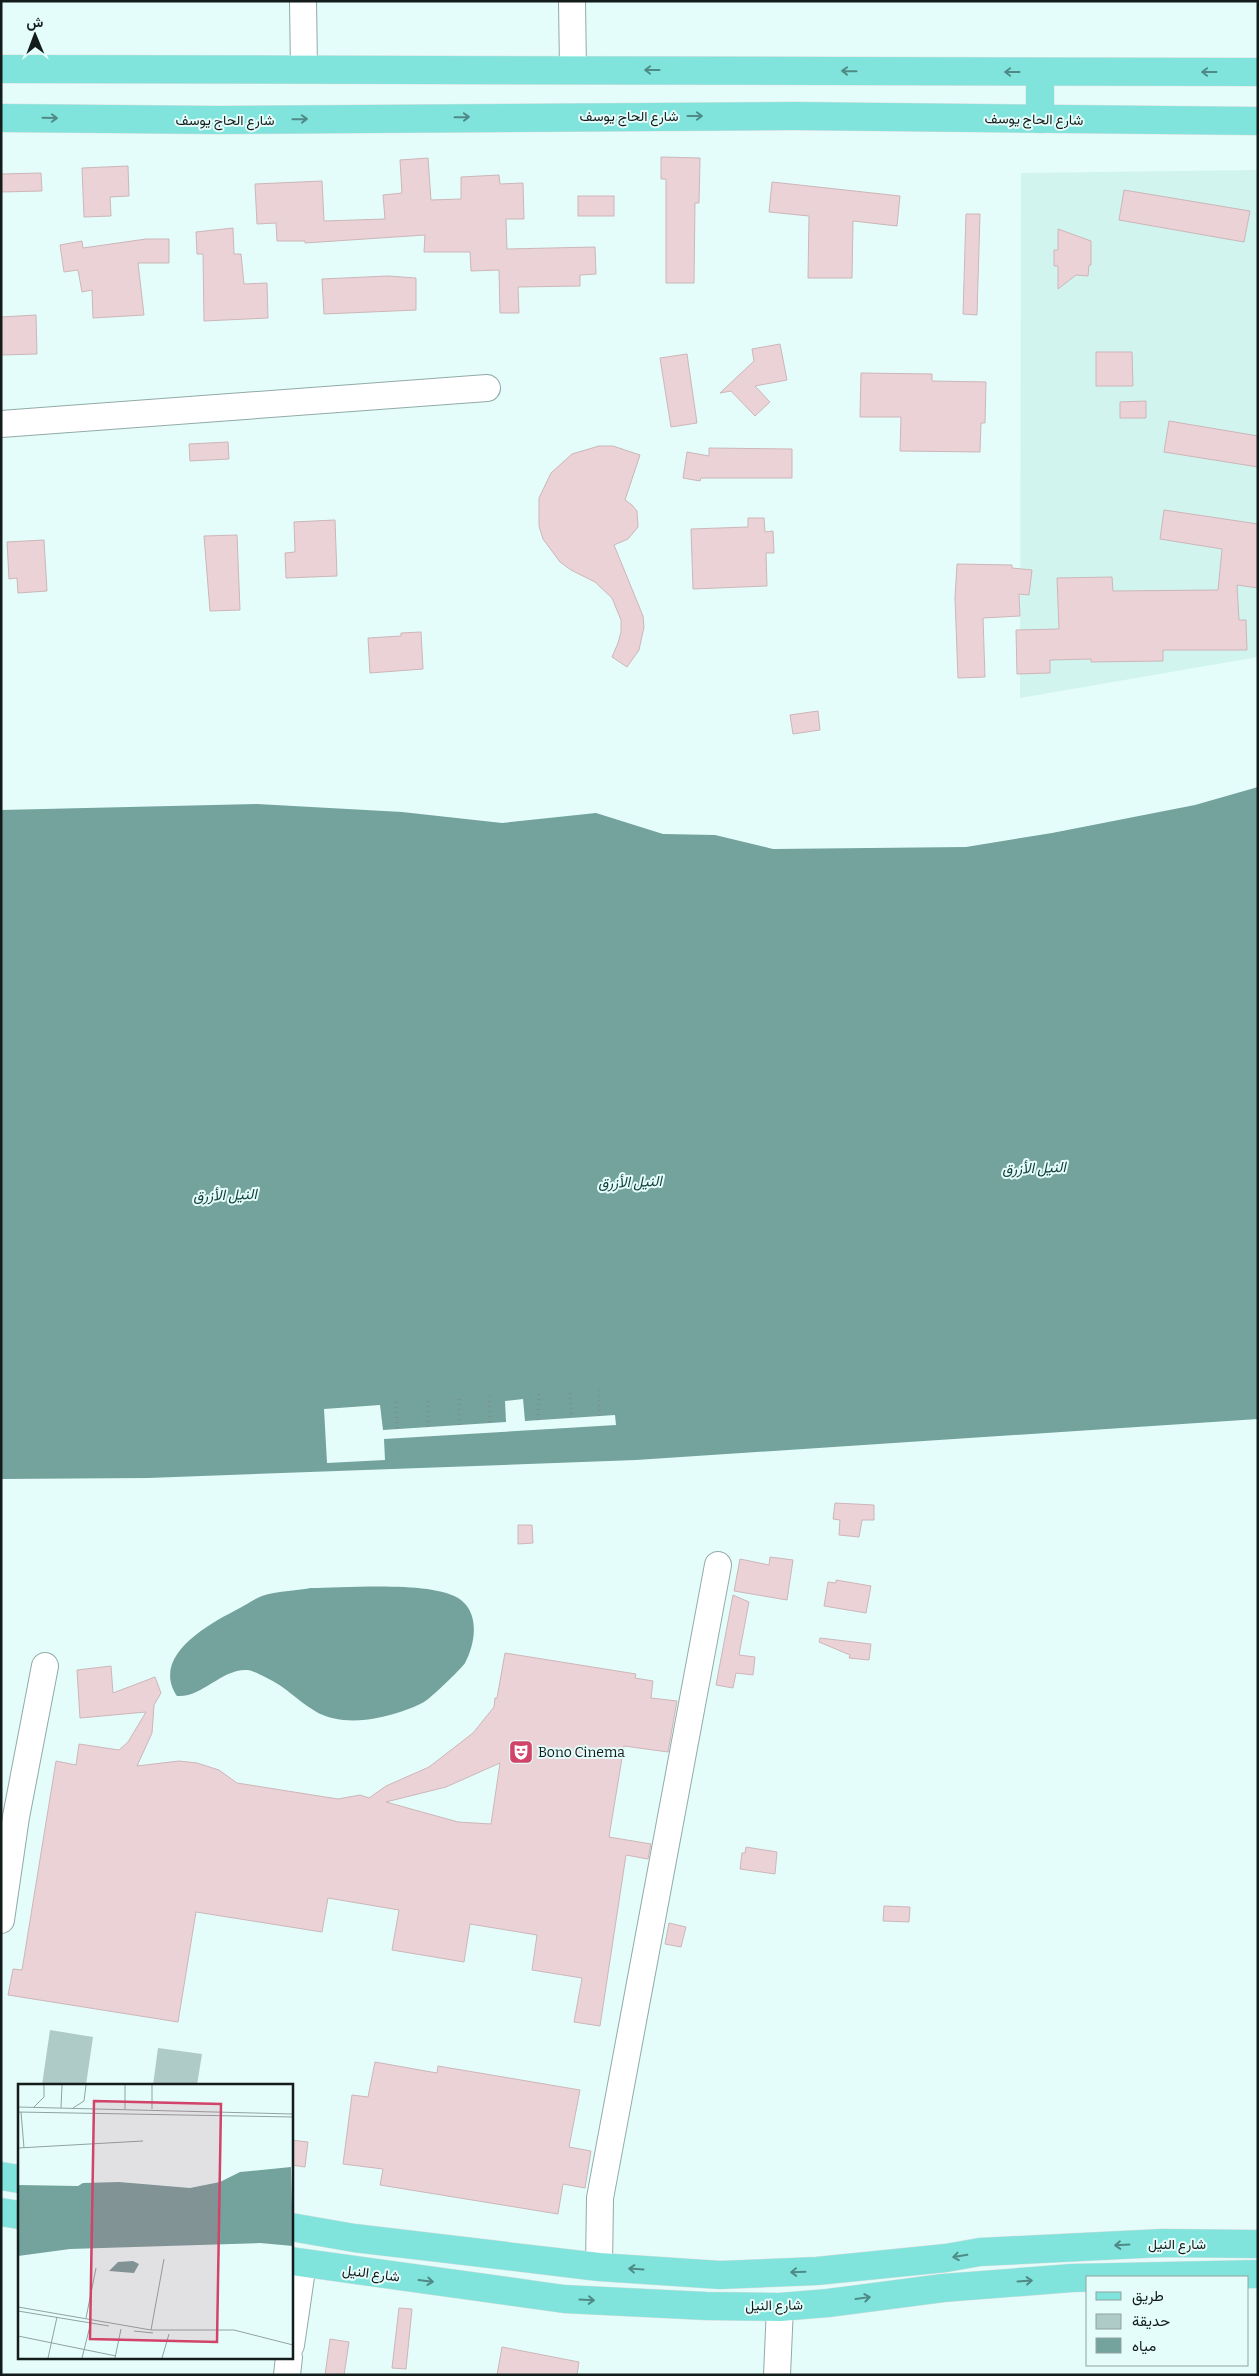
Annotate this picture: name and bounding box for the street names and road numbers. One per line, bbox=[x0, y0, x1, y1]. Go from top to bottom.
street label: شارع الحاج يوسف bbox=[580, 108, 679, 127]
street label: شارع الحاج يوسف bbox=[984, 110, 1084, 131]
street label: شارع الحاج يوسف bbox=[176, 112, 275, 131]
street label: شارع النيل bbox=[1148, 2236, 1206, 2255]
street label: شارع النيل bbox=[341, 2262, 401, 2287]
street label: شارع النيل bbox=[745, 2296, 803, 2317]

